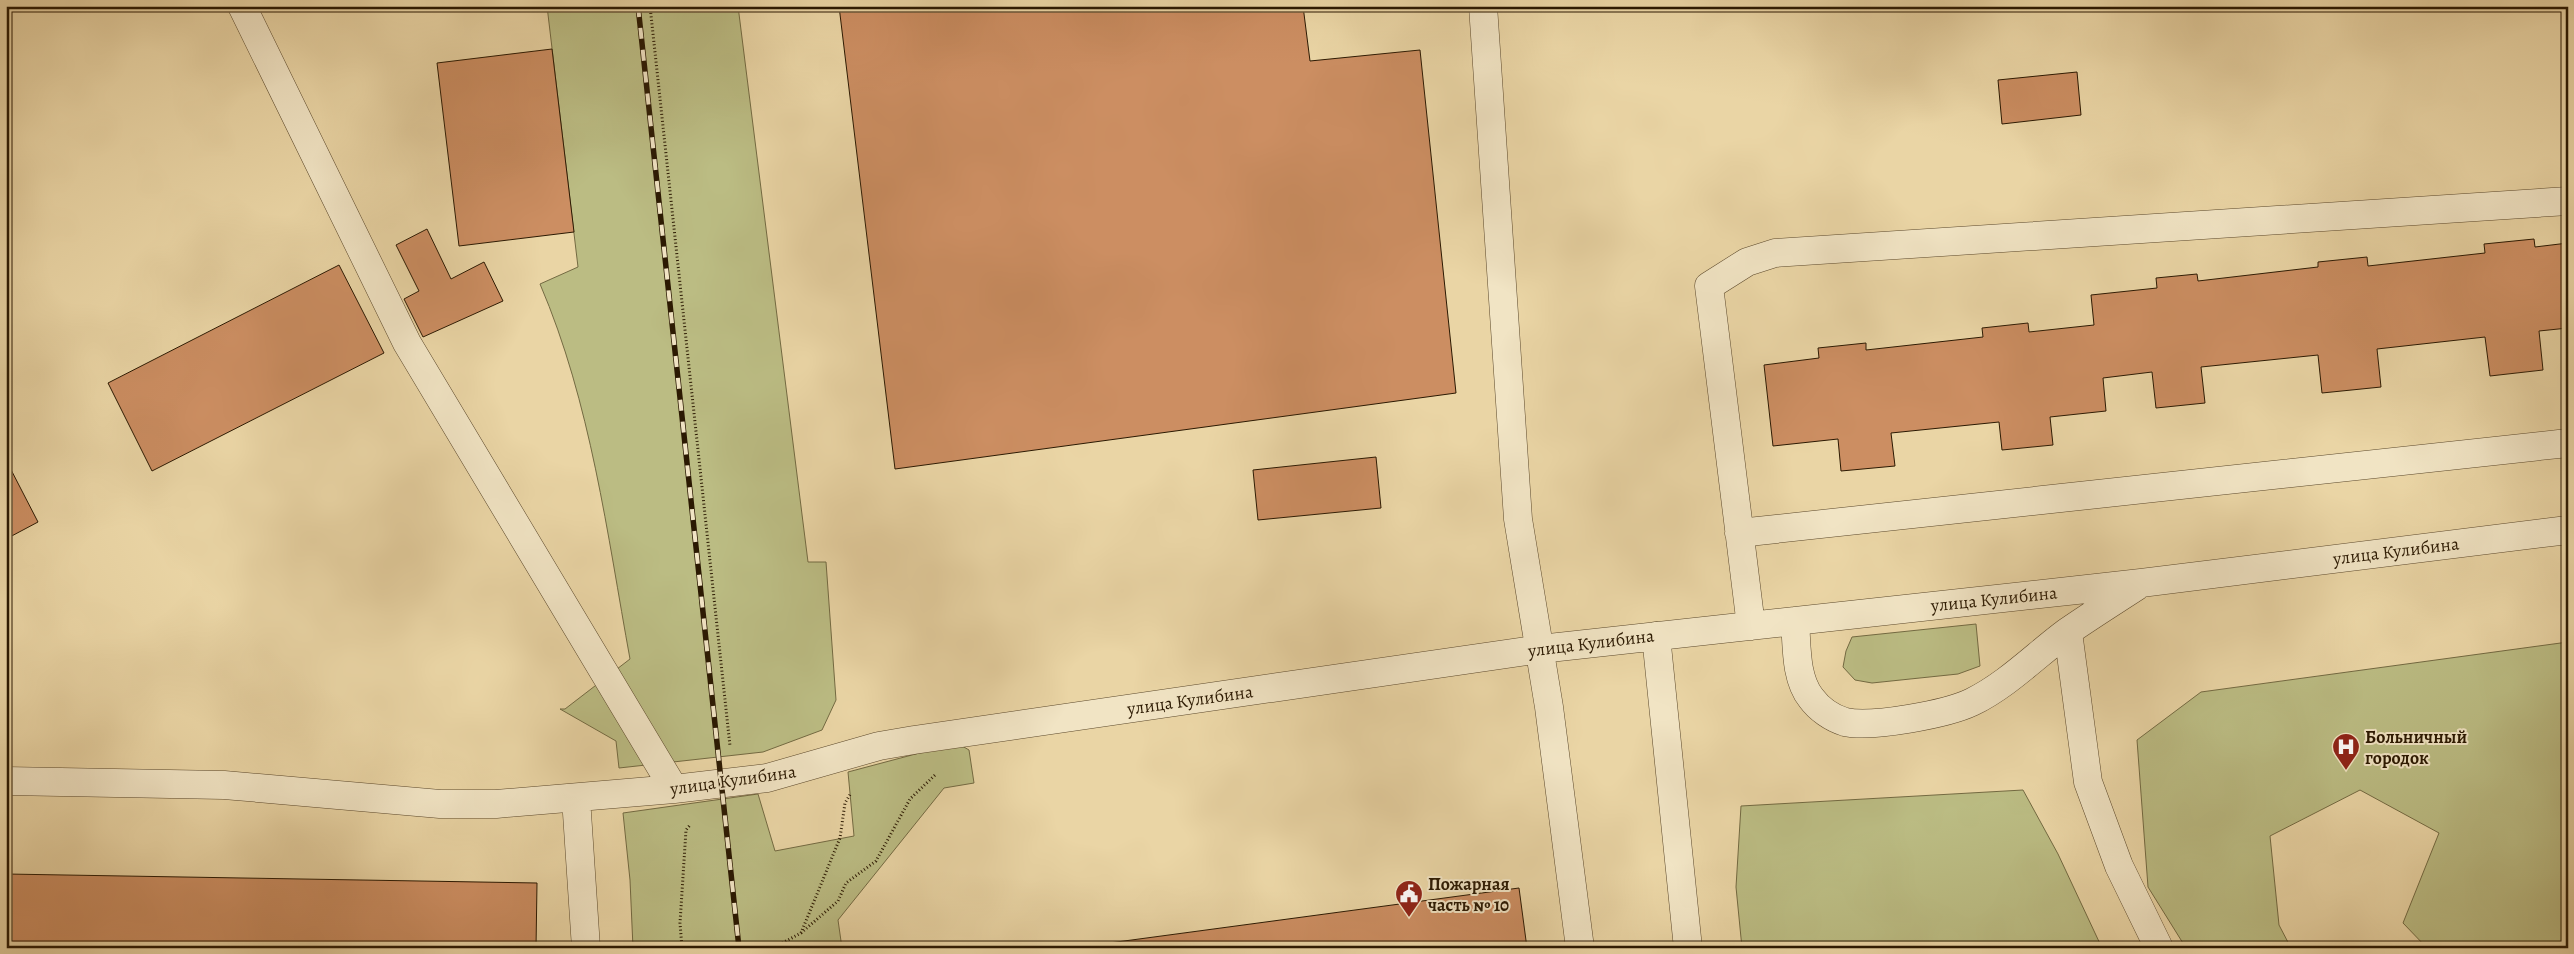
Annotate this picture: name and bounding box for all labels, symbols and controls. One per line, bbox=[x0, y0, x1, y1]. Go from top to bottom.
street label: улица Кулибина bbox=[2331, 531, 2461, 571]
street label: улица Кулибина bbox=[1929, 580, 2059, 618]
street label: улица Кулибина bbox=[1526, 623, 1656, 663]
street label: улица Кулибина bbox=[1125, 679, 1255, 721]
place label: Больничный городок bbox=[2365, 725, 2468, 770]
hospital icon: Больничный городок bbox=[2331, 732, 2361, 771]
street label: улица Кулибина bbox=[668, 759, 798, 801]
place label: Пожарная часть № 10 bbox=[1428, 872, 1510, 917]
public building icon: Пожарная часть № 10 bbox=[1394, 879, 1424, 918]

